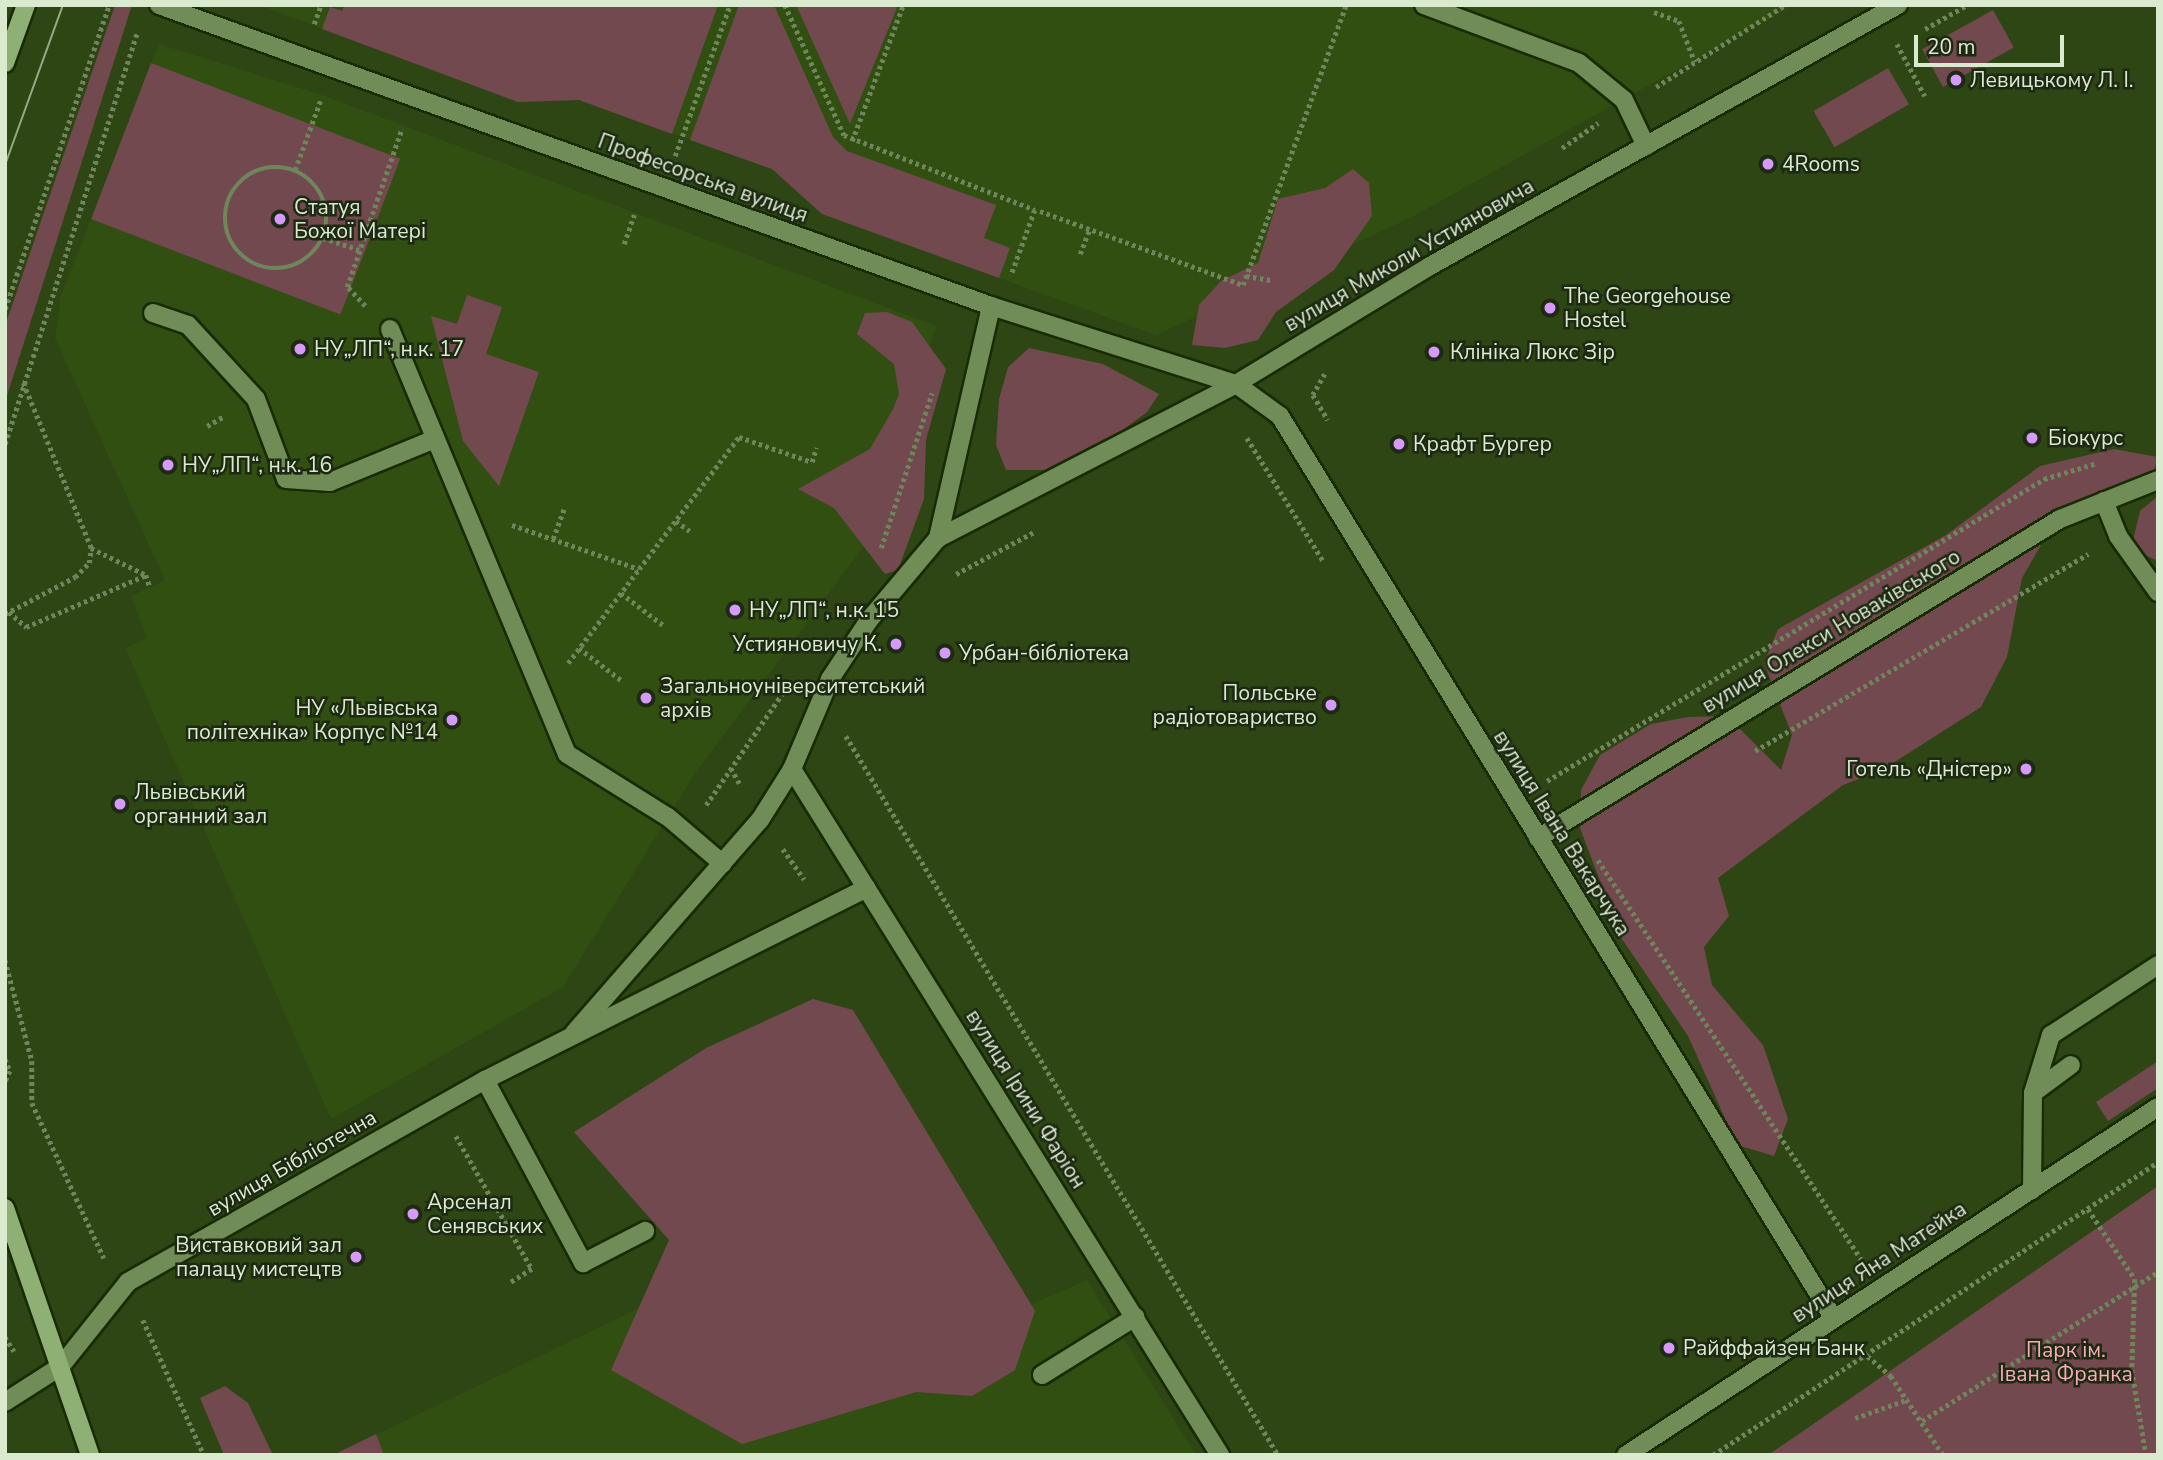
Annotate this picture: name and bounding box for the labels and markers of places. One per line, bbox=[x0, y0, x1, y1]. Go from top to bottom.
place label: Левицькому Л. І. bbox=[1970, 67, 2134, 93]
marker: Левицькому Л. І. bbox=[1948, 72, 1964, 88]
place label: 4Rooms bbox=[1782, 151, 1860, 177]
marker: 4Rooms bbox=[1760, 156, 1776, 172]
place label: Статуя Божої Матері bbox=[294, 194, 426, 244]
marker: Статуя Божої Матері bbox=[272, 211, 288, 227]
place label: The Georgehouse Hostel bbox=[1564, 283, 1731, 333]
marker: The Georgehouse Hostel bbox=[1542, 300, 1558, 316]
place label: НУ„ЛП“, н.к. 17 bbox=[314, 336, 464, 362]
place label: Клініка Люкс Зір bbox=[1450, 339, 1615, 365]
marker: НУ„ЛП“, н.к. 17 bbox=[292, 341, 308, 357]
marker: Клініка Люкс Зір bbox=[1424, 342, 1444, 362]
place label: Біокурс bbox=[2048, 425, 2123, 451]
marker: Біокурс bbox=[2022, 428, 2042, 448]
place label: Крафт Бургер bbox=[1413, 431, 1552, 457]
marker: Крафт Бургер bbox=[1391, 436, 1407, 452]
place label: НУ„ЛП“, н.к. 16 bbox=[182, 452, 332, 478]
marker: НУ„ЛП“, н.к. 16 bbox=[160, 457, 176, 473]
place label: НУ„ЛП“, н.к. 15 bbox=[749, 597, 899, 623]
marker: НУ„ЛП“, н.к. 15 bbox=[727, 602, 743, 618]
place label: Устияновичу К. bbox=[733, 631, 882, 657]
marker: Устияновичу К. bbox=[888, 636, 904, 652]
place label: Урбан-бібліотека bbox=[959, 640, 1129, 666]
marker: Урбан-бібліотека bbox=[937, 645, 953, 661]
place label: Загальноуніверситетський архів bbox=[660, 673, 925, 723]
place label: Польське радіотовариство bbox=[1153, 680, 1317, 730]
marker: Загальноуніверситетський архів bbox=[638, 690, 654, 706]
place label: НУ «Львівська політехніка» Корпус №14 bbox=[187, 695, 438, 745]
marker: Польське радіотовариство bbox=[1323, 697, 1339, 713]
marker: НУ «Львівська політехніка» Корпус №14 bbox=[444, 712, 460, 728]
place label: Готель «Дністер» bbox=[1846, 756, 2012, 782]
marker: Готель «Дністер» bbox=[2018, 761, 2034, 777]
place label: Львівський органний зал bbox=[134, 779, 267, 829]
marker: Львівський органний зал bbox=[112, 796, 128, 812]
place label: Арсенал Сенявських bbox=[427, 1189, 543, 1239]
marker: Арсенал Сенявських bbox=[405, 1206, 421, 1222]
place label: Виставковий зал палацу мистецтв bbox=[175, 1232, 342, 1282]
marker: Виставковий зал палацу мистецтв bbox=[348, 1249, 364, 1265]
place label: Райффайзен Банк bbox=[1683, 1335, 1865, 1361]
marker: Райффайзен Банк bbox=[1661, 1340, 1677, 1356]

